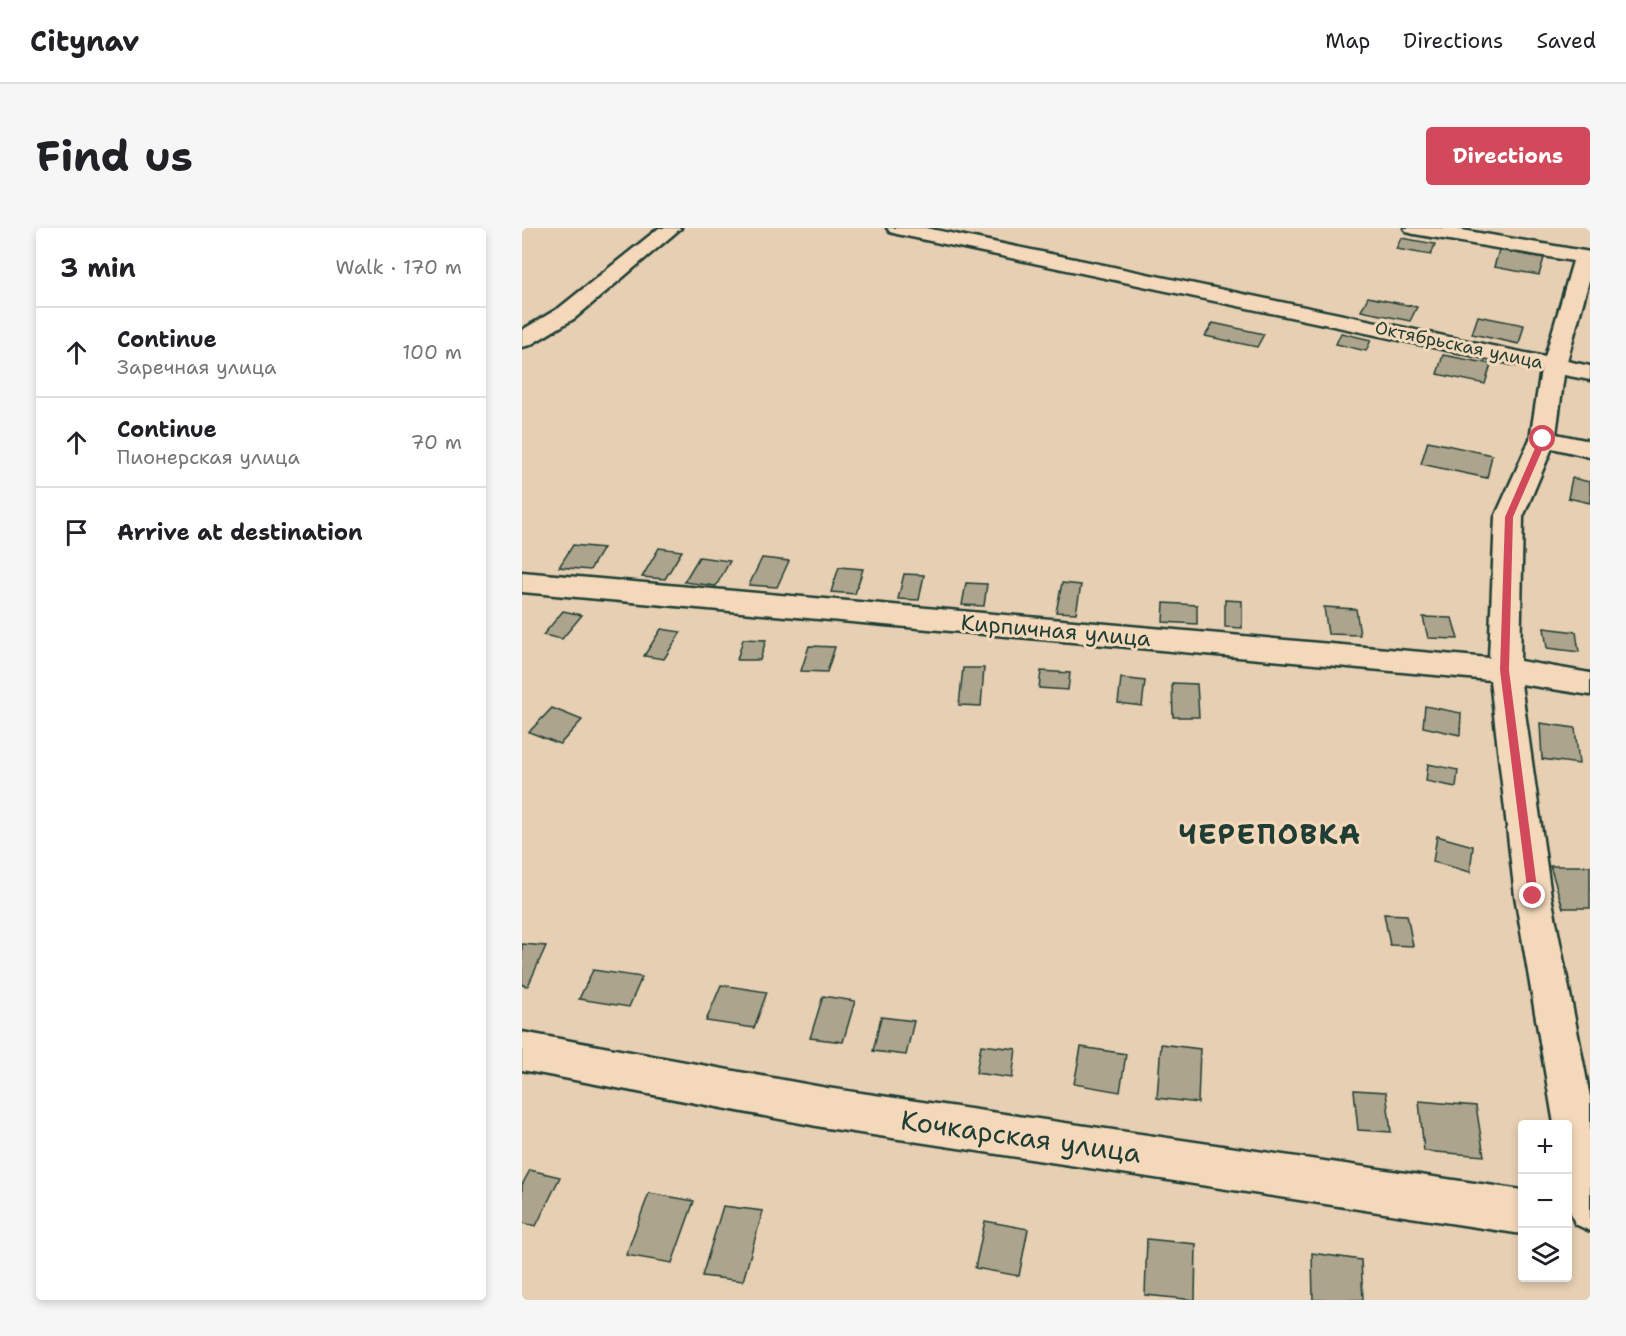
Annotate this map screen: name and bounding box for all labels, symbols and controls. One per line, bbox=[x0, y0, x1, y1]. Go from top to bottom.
text: Citynav bbox=[30, 22, 139, 60]
text: Map bbox=[1325, 27, 1370, 55]
text: Directions bbox=[1403, 27, 1503, 55]
text: Saved bbox=[1536, 27, 1596, 55]
button: Directions bbox=[1426, 127, 1590, 185]
text: Find us bbox=[36, 128, 193, 184]
text: 3 min bbox=[60, 250, 136, 285]
text: Walk · 170 m bbox=[336, 254, 462, 280]
street label: Октябрьская улица bbox=[1373, 315, 1545, 375]
text: Continue bbox=[117, 325, 217, 354]
icon: ahead bbox=[60, 336, 93, 369]
text: 100 m bbox=[402, 339, 462, 365]
text: Заречная улица bbox=[117, 354, 277, 380]
text: Continue bbox=[117, 415, 217, 444]
route start bbox=[1529, 425, 1555, 451]
icon: ahead bbox=[60, 426, 93, 459]
text: 70 m bbox=[410, 429, 462, 455]
text: Пионерская улица bbox=[117, 444, 300, 470]
icon: arrive bbox=[60, 516, 93, 549]
text: Arrive at destination bbox=[117, 518, 363, 547]
street label: Кирпичная улица bbox=[960, 608, 1152, 653]
district label: ЧЕРЕПОВКА bbox=[1178, 815, 1362, 853]
route end bbox=[1519, 882, 1545, 908]
street label: Кочкарская улица bbox=[899, 1101, 1144, 1172]
map controls bbox=[1518, 1120, 1572, 1282]
button: + bbox=[1518, 1120, 1572, 1174]
button: − bbox=[1518, 1174, 1572, 1228]
button: layers bbox=[1518, 1228, 1572, 1282]

